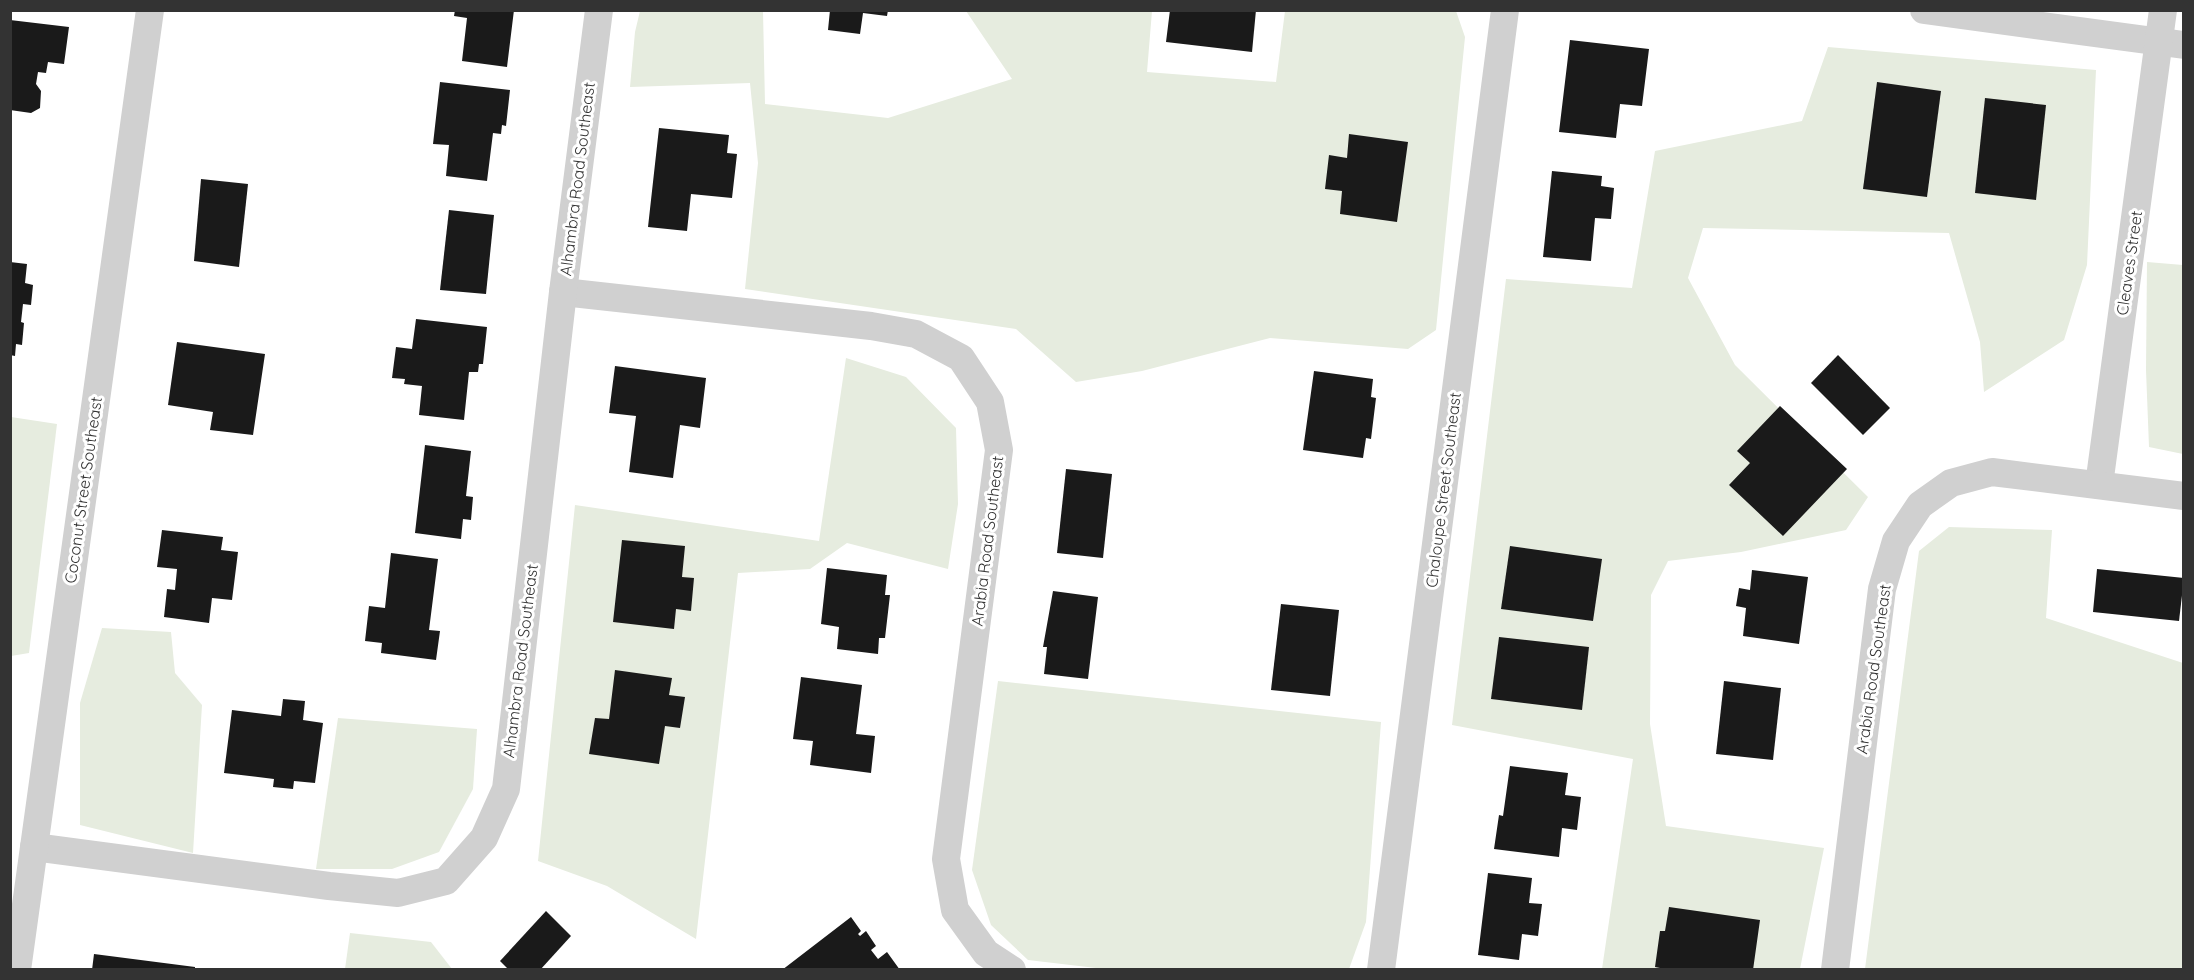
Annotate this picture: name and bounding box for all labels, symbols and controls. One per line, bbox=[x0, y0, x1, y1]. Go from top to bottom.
street label: Alhambra Road Southeast bbox=[555, 81, 599, 277]
street label: Cleaves Street bbox=[2112, 209, 2146, 317]
street label: Chaloupe Street Southeast bbox=[1421, 391, 1465, 589]
street label: Coconut Street Southeast bbox=[60, 395, 106, 585]
street label: Arabia Road Southeast bbox=[967, 455, 1007, 627]
street label: Alhambra Road Southeast bbox=[498, 563, 542, 759]
street label: Arabia Road Southeast bbox=[1851, 583, 1895, 755]

